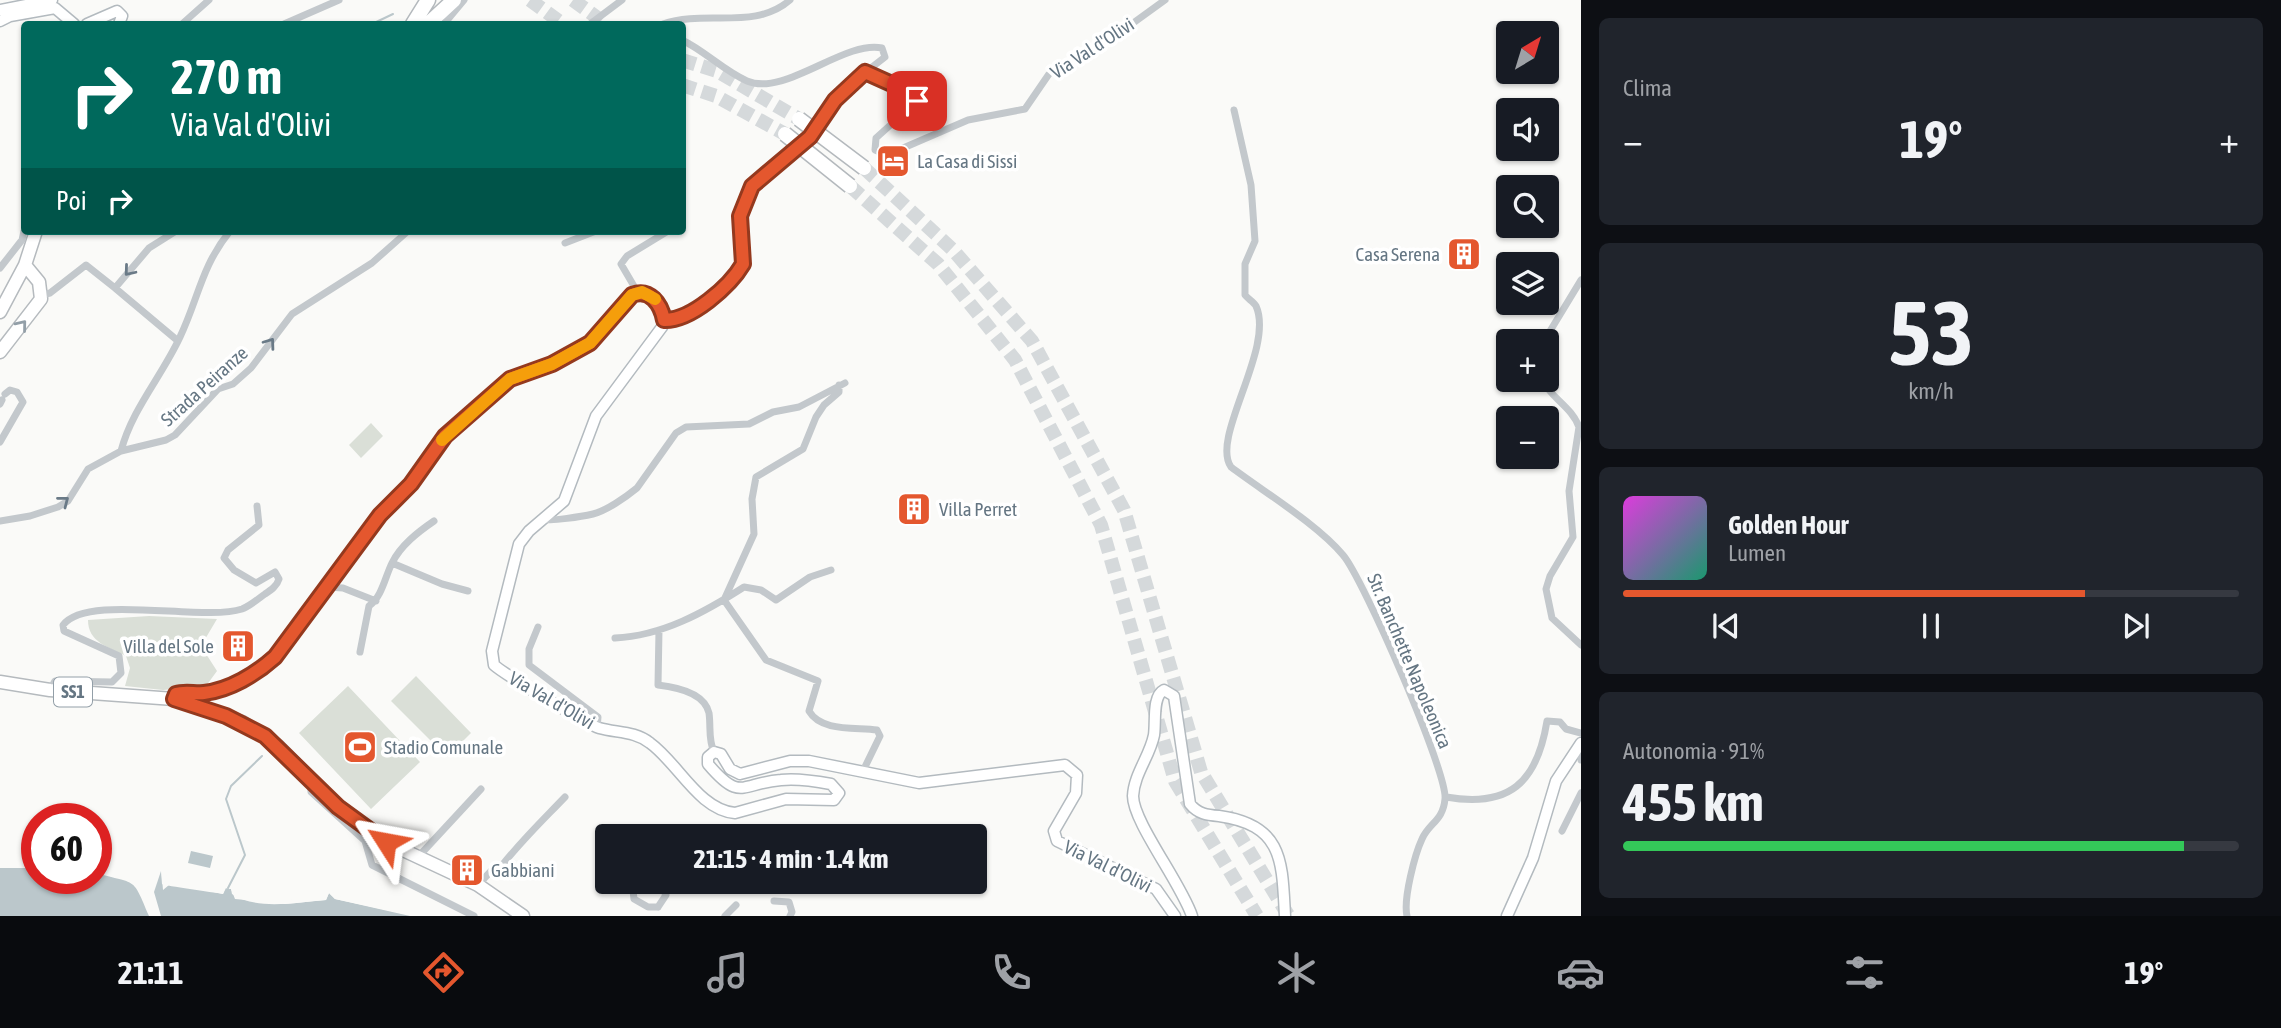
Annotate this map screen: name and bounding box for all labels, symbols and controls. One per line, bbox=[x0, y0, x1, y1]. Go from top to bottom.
street label: Via Val d'Olivi bbox=[1046, 13, 1138, 83]
north arrow bbox=[1496, 21, 1559, 84]
map controls bbox=[1496, 21, 1559, 469]
text: 270 m bbox=[171, 48, 282, 104]
icon: right bbox=[56, 49, 147, 140]
pin bbox=[887, 71, 947, 131]
text: Clima bbox=[1623, 75, 1672, 101]
icon: arrive bbox=[898, 82, 936, 120]
button: sound bbox=[1496, 98, 1559, 161]
text: Via Val d'Olivi bbox=[171, 106, 331, 143]
text: 19° bbox=[1899, 109, 1963, 169]
text: − bbox=[1623, 118, 1643, 161]
text: + bbox=[2219, 118, 2239, 161]
hotel icon: La Casa di Sissi bbox=[874, 142, 912, 180]
place label: La Casa di Sissi bbox=[917, 150, 1017, 172]
button: search bbox=[1496, 175, 1559, 238]
icon: right bbox=[101, 182, 139, 220]
text: Poi bbox=[56, 186, 87, 216]
building icon: Casa Serena bbox=[1445, 235, 1483, 273]
place label: Casa Serena bbox=[1356, 243, 1440, 265]
button: layers bbox=[1496, 252, 1559, 315]
one-way arrow bbox=[125, 262, 137, 275]
text: 53 bbox=[1888, 280, 1974, 384]
one-way arrow bbox=[14, 320, 27, 332]
button: + bbox=[1496, 329, 1559, 392]
one-way arrow bbox=[262, 339, 274, 351]
street label: Strada Peiranze bbox=[156, 341, 252, 431]
text: km/h bbox=[1908, 378, 1954, 404]
button: − bbox=[1496, 406, 1559, 469]
building icon: Villa Perret bbox=[895, 490, 933, 528]
one-way arrow bbox=[56, 496, 68, 509]
place label: Villa Perret bbox=[939, 498, 1017, 520]
text: Golden Hour bbox=[1728, 510, 1848, 540]
text: Lumen bbox=[1728, 540, 1786, 566]
street label: Str. Banchette Napoleonica bbox=[1363, 570, 1457, 752]
icon: previous bbox=[1707, 607, 1745, 645]
icon: pause bbox=[1912, 607, 1950, 645]
icon: next bbox=[2117, 607, 2155, 645]
building icon: Villa del Sole bbox=[219, 627, 257, 665]
place label: Villa del Sole bbox=[123, 635, 214, 657]
street label: Via Val d'Olivi bbox=[505, 667, 599, 733]
road number: SS1 bbox=[54, 678, 92, 706]
sports icon: Stadio Comunale bbox=[341, 728, 379, 766]
place label: Stadio Comunale bbox=[384, 736, 503, 758]
text: Autonomia · 91% bbox=[1623, 738, 1764, 764]
text: 455 km bbox=[1623, 772, 1764, 832]
speed limit sign: 60 bbox=[21, 803, 112, 894]
position arrow bbox=[349, 805, 423, 879]
street label: Via Val d'Olivi bbox=[1060, 835, 1156, 897]
text: 21:15 · 4 min · 1.4 km bbox=[694, 844, 888, 874]
building icon: Gabbiani bbox=[448, 851, 486, 889]
place label: Gabbiani bbox=[491, 859, 555, 881]
icon: directions bbox=[419, 948, 468, 997]
icon: music bbox=[703, 948, 752, 997]
icon: phone bbox=[987, 948, 1036, 997]
icon: climate bbox=[1272, 948, 1321, 997]
icon: car bbox=[1556, 948, 1605, 997]
icon: filters bbox=[1840, 948, 1889, 997]
text: 21:11 bbox=[118, 954, 183, 991]
text: 19° bbox=[2124, 954, 2163, 991]

